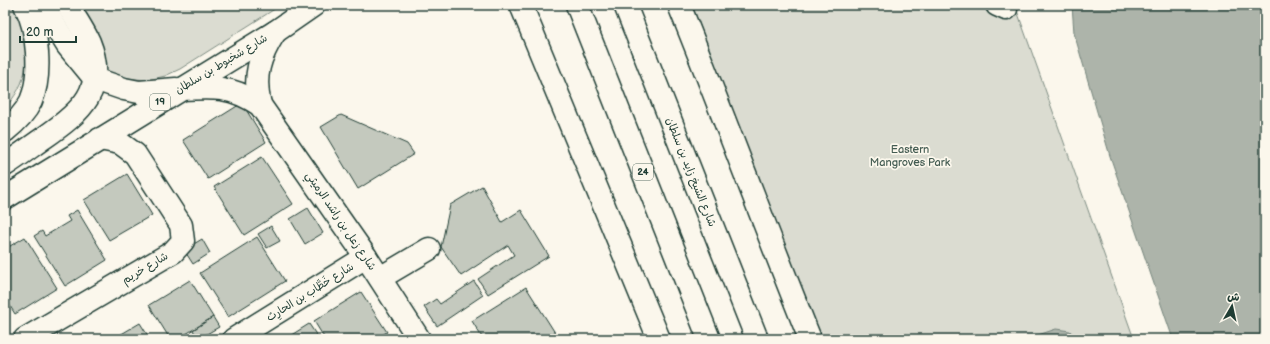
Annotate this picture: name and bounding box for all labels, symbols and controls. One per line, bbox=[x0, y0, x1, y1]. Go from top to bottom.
scale bar bbox=[20, 18, 76, 44]
text: 20 m bbox=[26, 25, 53, 40]
street label: شارع شخبوط بن سلطان bbox=[173, 31, 270, 98]
road number: 19 bbox=[150, 94, 170, 110]
street label: شارع الشيخ زايد بن سلطان bbox=[661, 116, 719, 229]
park label: Eastern Mangroves Park bbox=[870, 143, 951, 169]
road number: 24 bbox=[633, 164, 653, 180]
street label: شارع زعل بن راشد الرميثي bbox=[300, 169, 379, 275]
street label: شارع خريم bbox=[120, 249, 171, 288]
street label: شارع خَطَّاب بن الحارِث bbox=[264, 259, 357, 326]
north arrow bbox=[1212, 286, 1252, 326]
text: ش bbox=[1226, 289, 1240, 304]

